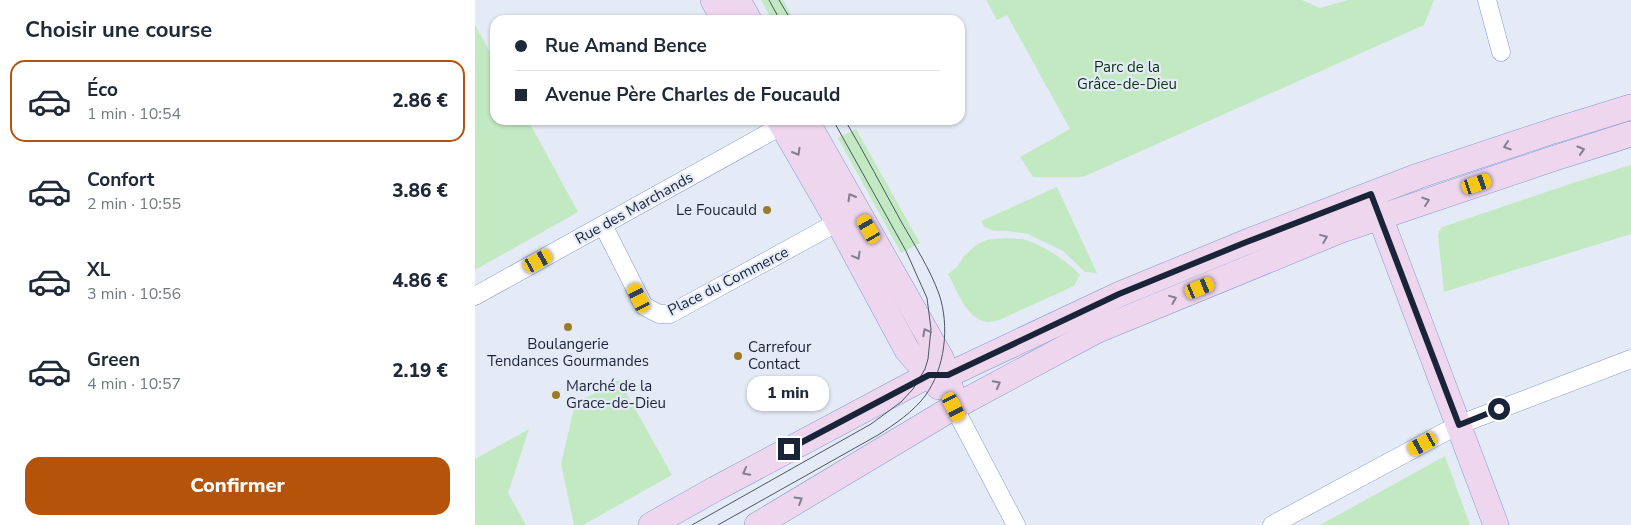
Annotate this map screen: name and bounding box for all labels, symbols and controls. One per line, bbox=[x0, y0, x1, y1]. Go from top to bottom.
text: Choisir une course bbox=[25, 15, 212, 45]
text: Rue Amand Bence bbox=[545, 33, 707, 59]
park label: Parc de la Grâce-de-Dieu bbox=[1077, 57, 1177, 94]
text: Éco bbox=[87, 77, 118, 103]
icon: car bbox=[27, 79, 72, 124]
text: Avenue Père Charles de Foucauld bbox=[545, 82, 841, 108]
text: 2.86 € bbox=[392, 88, 448, 114]
text: 1 min · 10:54 bbox=[87, 103, 181, 125]
one-way arrow bbox=[1503, 140, 1511, 150]
one-way arrow bbox=[790, 146, 800, 155]
one-way arrow bbox=[1576, 146, 1584, 156]
text: Confort bbox=[87, 167, 154, 193]
street label: Rue des Marchands bbox=[571, 167, 697, 249]
icon: car bbox=[27, 169, 72, 214]
car bbox=[1460, 172, 1493, 196]
text: 3.86 € bbox=[392, 178, 448, 204]
text: 2 min · 10:55 bbox=[87, 193, 181, 215]
one-way arrow bbox=[847, 194, 857, 203]
one-way arrow bbox=[1422, 197, 1430, 207]
place label: Le Foucauld bbox=[676, 200, 757, 220]
marker: Le Foucauld bbox=[761, 204, 773, 216]
car bbox=[855, 212, 882, 246]
one-way arrow bbox=[1319, 233, 1328, 244]
street label: Place du Commerce bbox=[664, 242, 792, 320]
car bbox=[521, 247, 554, 275]
one-way arrow bbox=[851, 251, 861, 260]
text: XL bbox=[87, 257, 110, 283]
icon: car bbox=[27, 259, 72, 304]
text: 4.86 € bbox=[392, 268, 448, 294]
car bbox=[1183, 275, 1216, 301]
car bbox=[625, 281, 652, 315]
text: 3 min · 10:56 bbox=[87, 283, 181, 305]
one-way arrow bbox=[1169, 294, 1177, 304]
marker: Boulangerie Tendances Gourmandes bbox=[562, 321, 574, 333]
one-way arrow bbox=[923, 328, 933, 337]
place label: Boulangerie Tendances Gourmandes bbox=[487, 334, 649, 371]
place label: Carrefour Contact bbox=[748, 337, 812, 374]
text: Green bbox=[87, 347, 140, 373]
icon: car bbox=[27, 349, 72, 394]
marker: Carrefour Contact bbox=[732, 350, 744, 362]
text: 2.19 € bbox=[392, 358, 448, 384]
text: 4 min · 10:57 bbox=[87, 373, 181, 395]
place label: Marché de la Grace-de-Dieu bbox=[566, 376, 666, 413]
callout: 1 min bbox=[748, 376, 830, 412]
one-way arrow bbox=[992, 380, 1001, 390]
text: 1 min bbox=[767, 382, 809, 404]
marker: Marché de la Grace-de-Dieu bbox=[550, 389, 562, 401]
car bbox=[940, 390, 967, 424]
route start bbox=[1488, 398, 1510, 420]
car bbox=[1406, 430, 1439, 458]
route end bbox=[778, 438, 800, 460]
button: Confirmer bbox=[25, 457, 450, 515]
one-way arrow bbox=[742, 466, 751, 476]
one-way arrow bbox=[793, 496, 802, 506]

